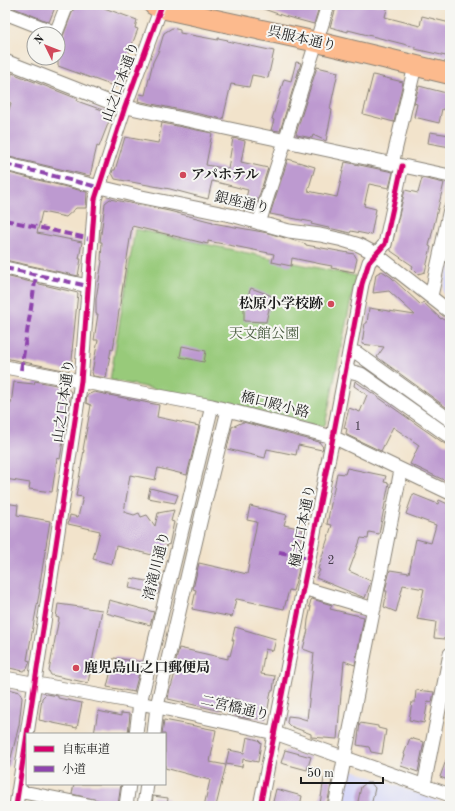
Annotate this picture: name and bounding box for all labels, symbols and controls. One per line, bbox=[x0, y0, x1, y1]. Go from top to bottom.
street label: 呉服本通り bbox=[266, 23, 338, 54]
north arrow bbox=[26, 26, 66, 66]
text: N bbox=[33, 33, 47, 47]
street label: 山之口本通り bbox=[99, 40, 142, 124]
place label: アパホテル bbox=[191, 168, 259, 182]
marker: アパホテル bbox=[178, 170, 188, 180]
street label: 銀座通り bbox=[213, 189, 271, 216]
place label: 松原小学校跡 bbox=[239, 296, 323, 311]
marker: 松原小学校跡 bbox=[326, 299, 336, 309]
park label: 天文館公園 bbox=[229, 326, 299, 341]
street label: 山之口本通り bbox=[50, 358, 77, 444]
street label: 橋口殿小路 bbox=[239, 389, 311, 420]
house number: 1 bbox=[355, 421, 361, 433]
street label: 樋之口本通り bbox=[287, 483, 318, 569]
street label: 清滝川通り bbox=[141, 530, 172, 602]
house number: 2 bbox=[328, 555, 334, 567]
place label: 鹿児島山之口郵便局 bbox=[84, 660, 210, 675]
marker: 鹿児島山之口郵便局 bbox=[71, 663, 81, 673]
street label: 二宮橋通り bbox=[199, 692, 271, 723]
legend bbox=[26, 733, 166, 785]
text: 自転車道 bbox=[62, 742, 110, 756]
scale bar bbox=[301, 759, 383, 785]
text: 小道 bbox=[62, 762, 86, 776]
text: 50 m bbox=[307, 767, 334, 780]

